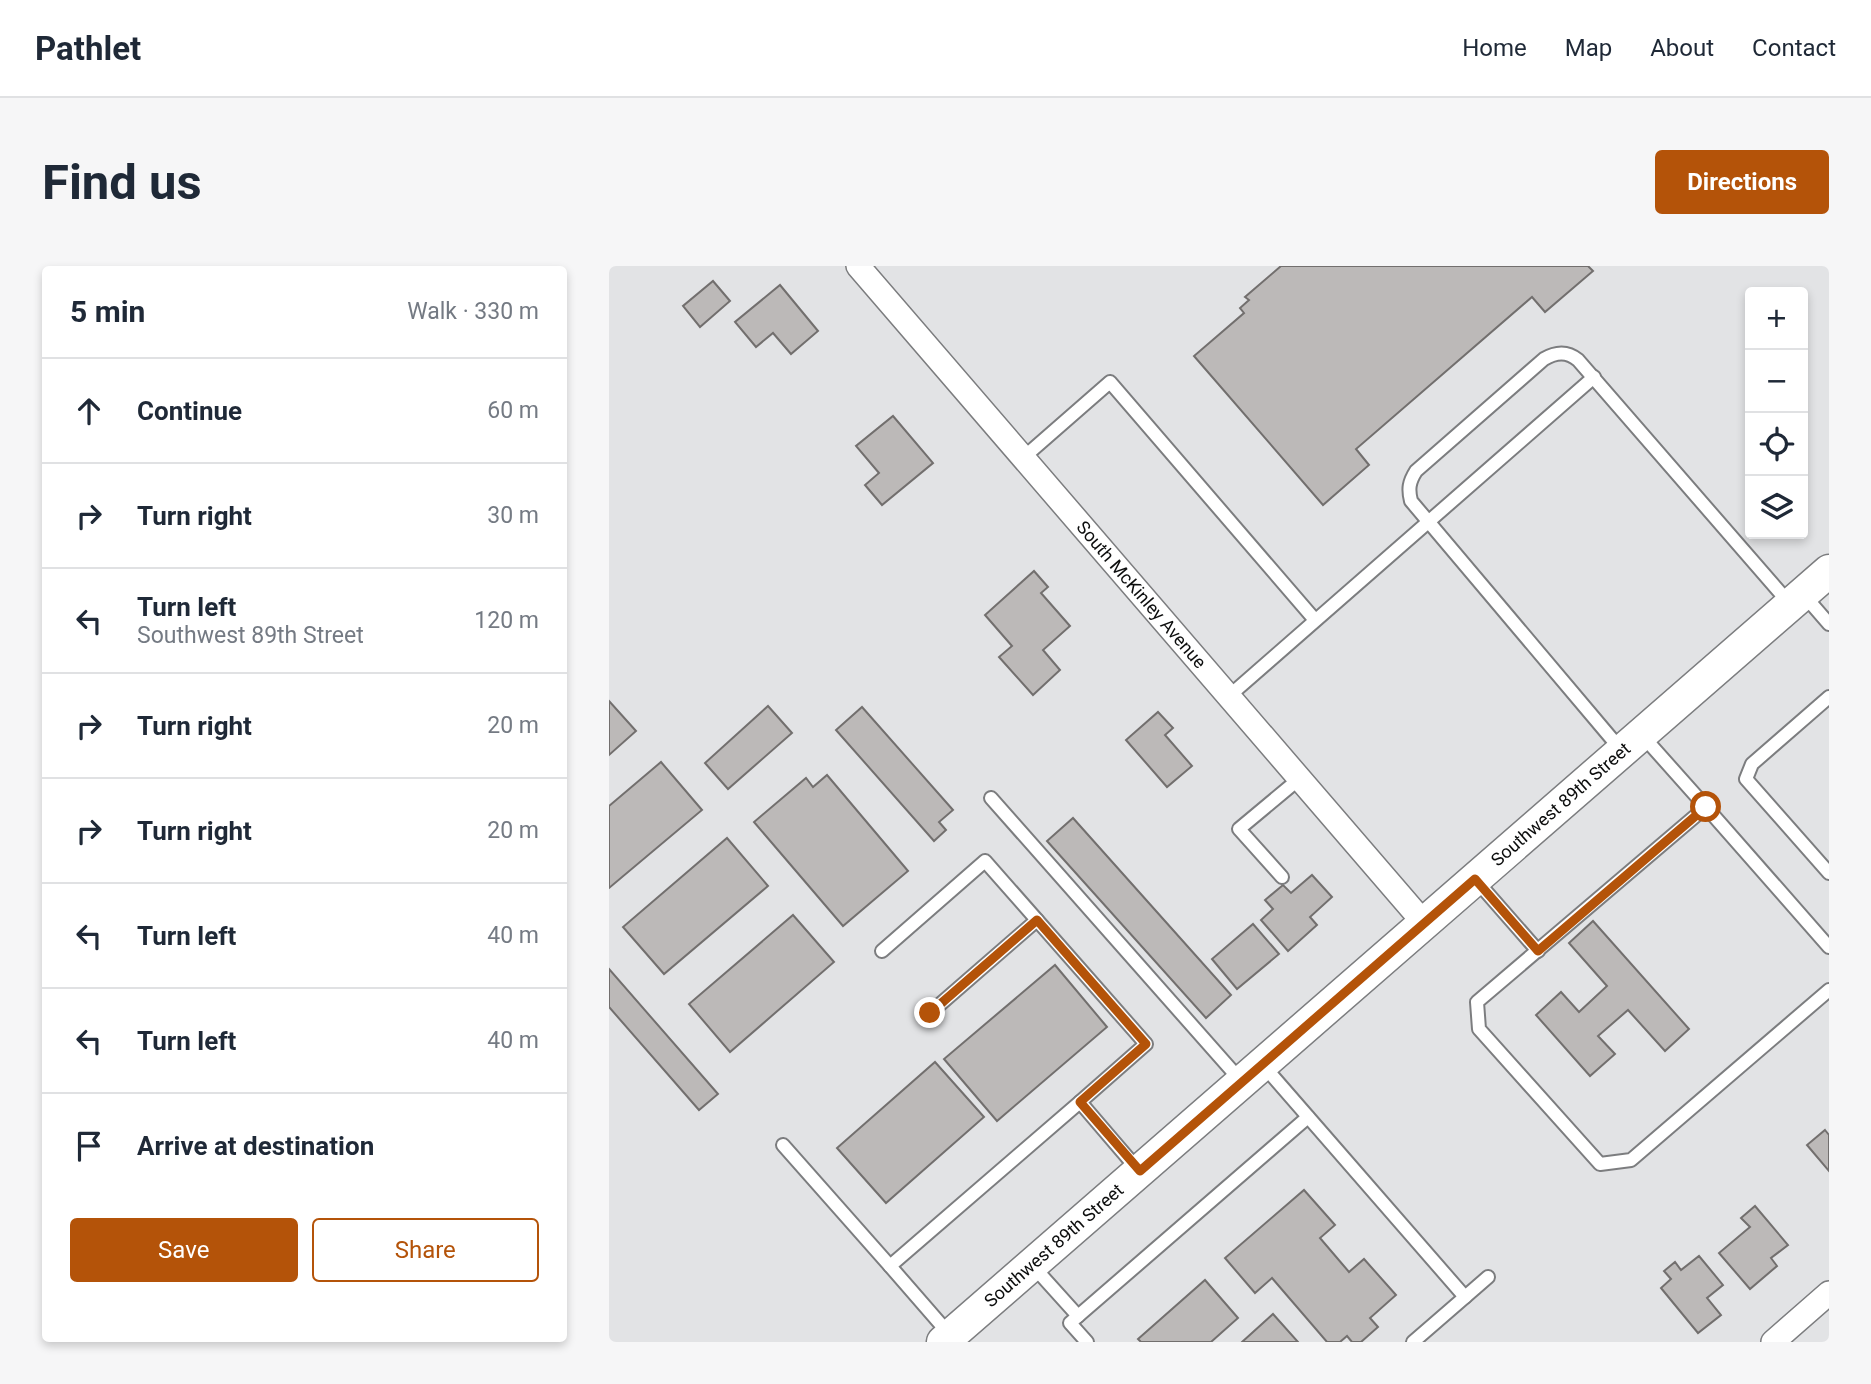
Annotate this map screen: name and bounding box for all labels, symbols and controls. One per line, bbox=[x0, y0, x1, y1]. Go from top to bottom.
text: Pathlet bbox=[35, 29, 141, 68]
text: Home bbox=[1462, 34, 1527, 62]
text: Map bbox=[1565, 34, 1612, 62]
text: About bbox=[1650, 34, 1714, 62]
text: Contact bbox=[1752, 34, 1836, 62]
button: Directions bbox=[1655, 150, 1829, 214]
text: Find us bbox=[42, 154, 202, 211]
map controls bbox=[1745, 287, 1808, 539]
button: + bbox=[1745, 287, 1808, 350]
text: 5 min bbox=[70, 294, 145, 329]
text: Walk · 330 m bbox=[407, 298, 539, 325]
button: − bbox=[1745, 350, 1808, 413]
icon: ahead bbox=[70, 392, 108, 430]
text: Continue bbox=[137, 396, 242, 426]
text: 60 m bbox=[487, 397, 539, 424]
button: locate bbox=[1745, 413, 1808, 476]
button: layers bbox=[1745, 476, 1808, 539]
icon: right bbox=[70, 497, 108, 535]
text: Turn right bbox=[137, 501, 252, 531]
text: 30 m bbox=[487, 502, 539, 529]
street label: South McKinley Avenue bbox=[1072, 517, 1211, 672]
text: Turn left bbox=[137, 592, 236, 622]
icon: left bbox=[70, 602, 108, 640]
text: 120 m bbox=[474, 607, 539, 634]
text: Southwest 89th Street bbox=[137, 622, 364, 649]
icon: right bbox=[70, 707, 108, 745]
text: Turn right bbox=[137, 711, 252, 741]
text: 20 m bbox=[487, 712, 539, 739]
street label: Southwest 89th Street bbox=[1487, 738, 1634, 870]
route start bbox=[1690, 791, 1721, 822]
icon: right bbox=[70, 812, 108, 850]
text: Turn right bbox=[137, 816, 252, 846]
text: 20 m bbox=[487, 817, 539, 844]
icon: left bbox=[70, 917, 108, 955]
text: Turn left bbox=[137, 921, 236, 951]
text: 40 m bbox=[487, 922, 539, 949]
route end bbox=[914, 997, 945, 1028]
icon: left bbox=[70, 1022, 108, 1060]
text: Turn left bbox=[137, 1026, 236, 1056]
text: 40 m bbox=[487, 1027, 539, 1054]
icon: arrive bbox=[70, 1127, 108, 1165]
text: Arrive at destination bbox=[137, 1131, 374, 1161]
street label: Southwest 89th Street bbox=[980, 1179, 1127, 1311]
button: Save bbox=[70, 1218, 298, 1282]
button: Share bbox=[312, 1218, 539, 1282]

